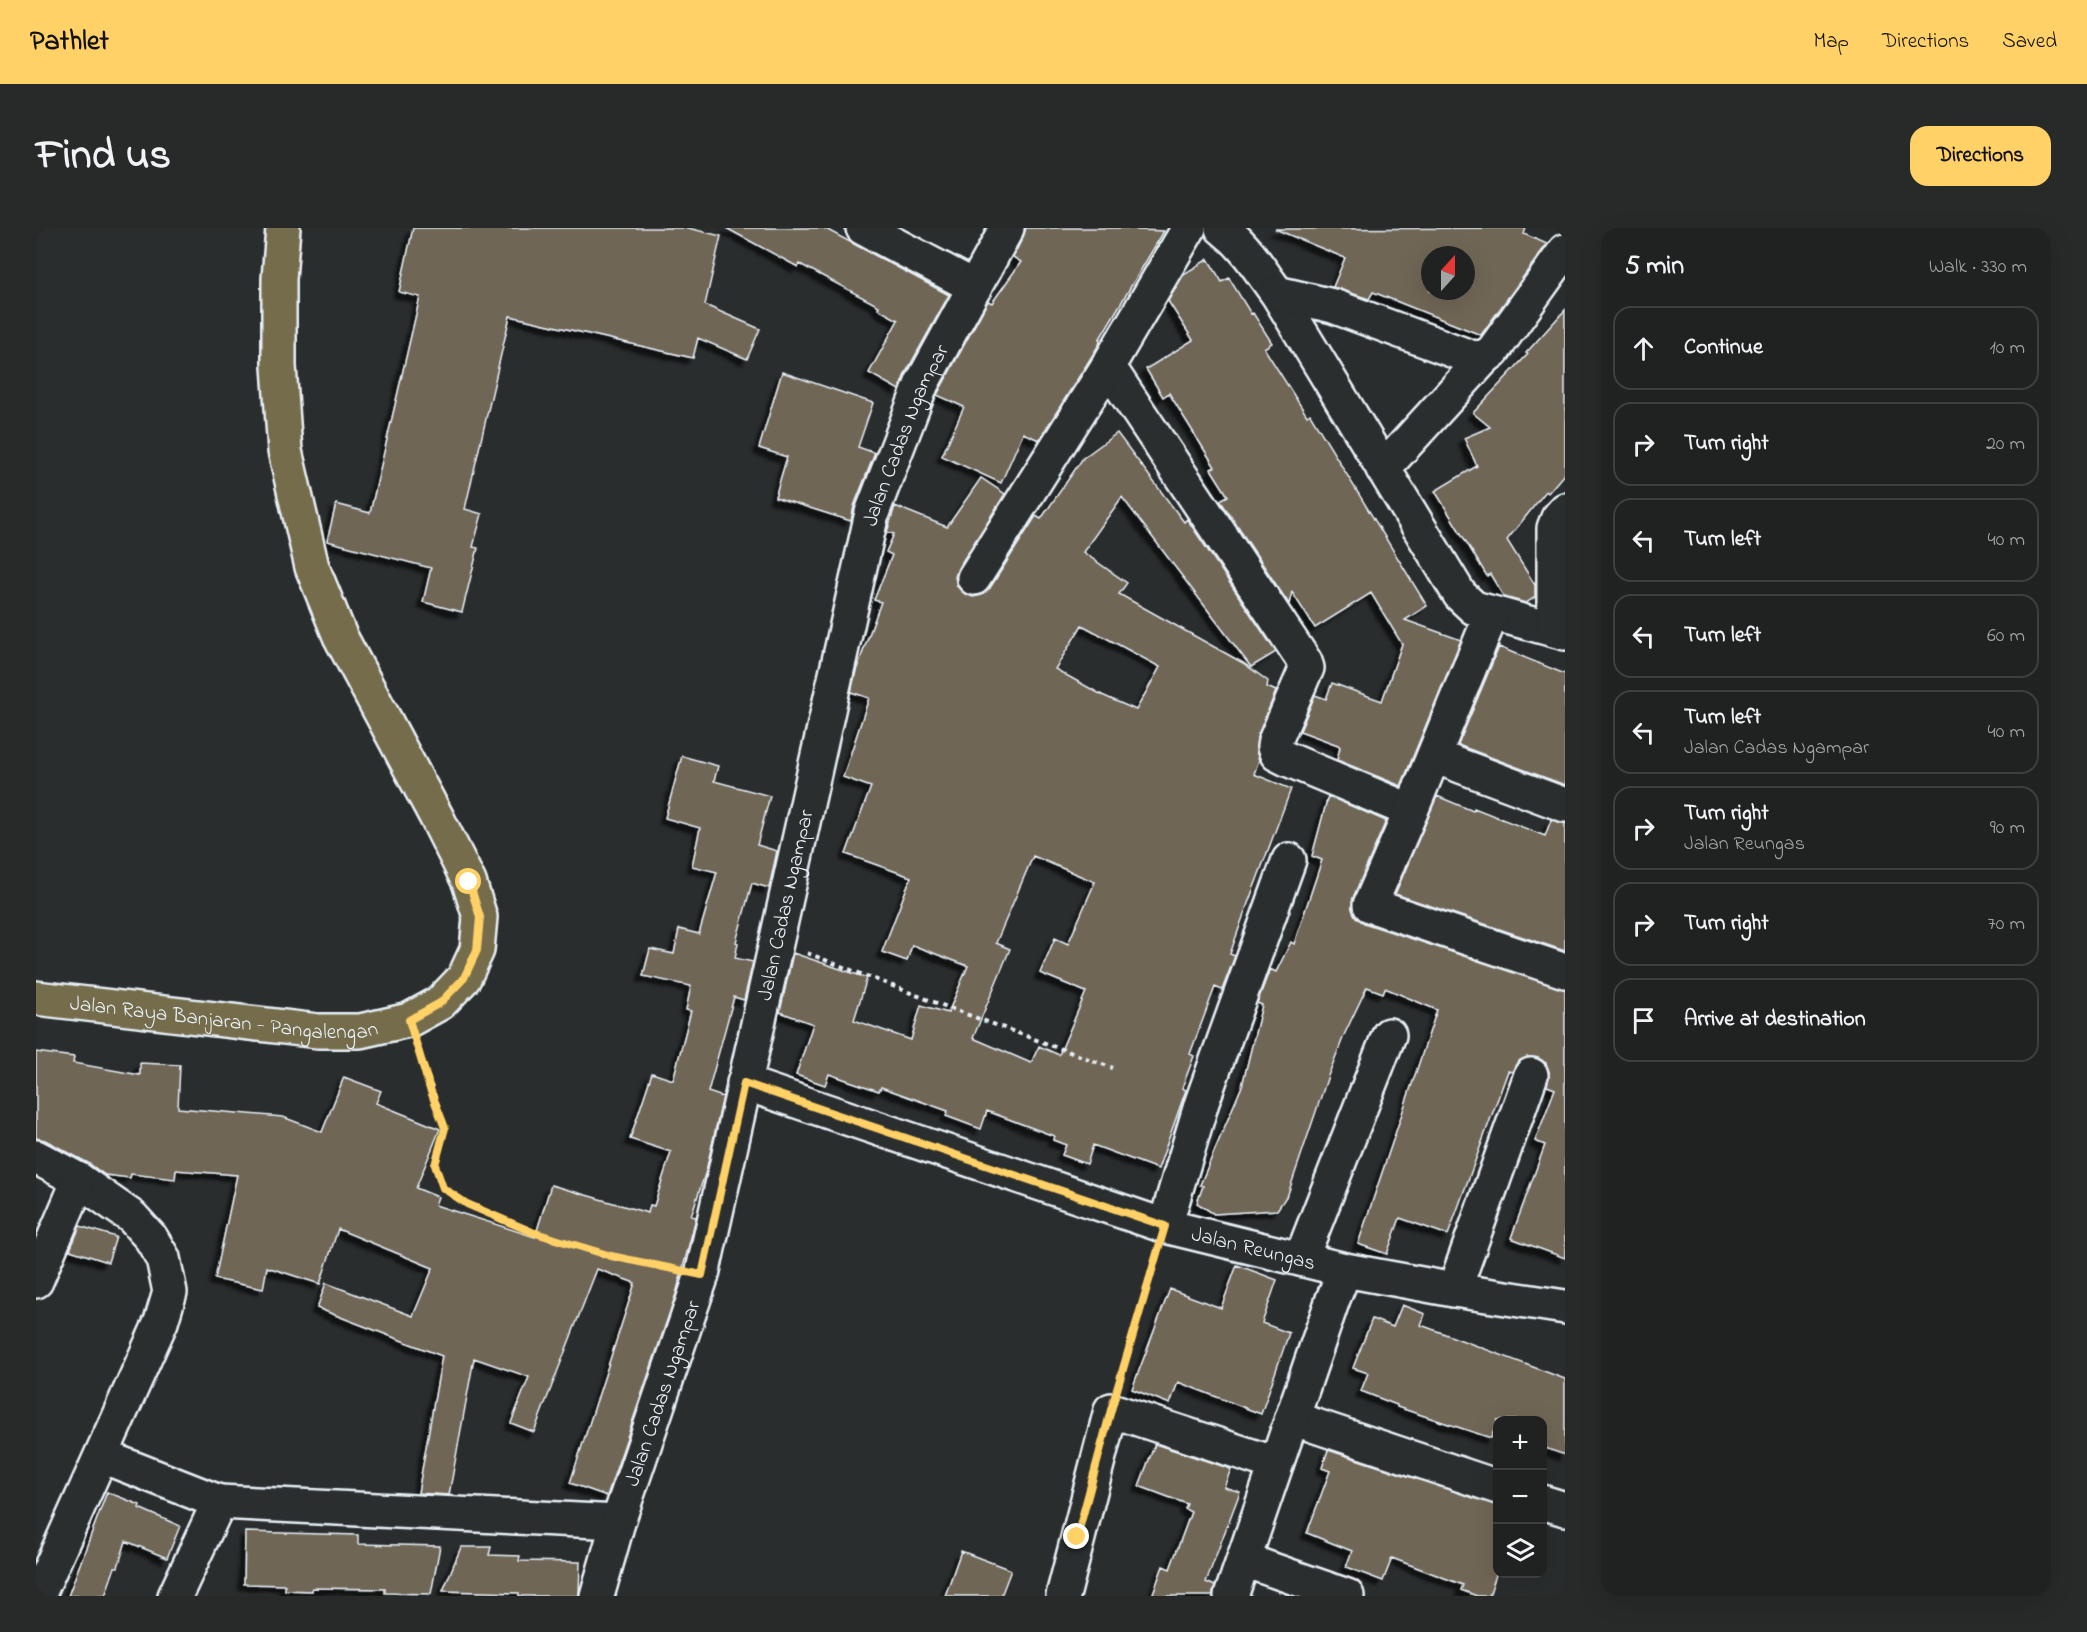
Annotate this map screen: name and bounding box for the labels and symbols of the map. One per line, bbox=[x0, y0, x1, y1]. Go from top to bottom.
north arrow bbox=[1421, 246, 1475, 300]
street label: Jalan Cadas Ngampar bbox=[857, 339, 958, 529]
street label: Jalan Cadas Ngampar bbox=[751, 807, 822, 1004]
route start bbox=[455, 868, 481, 894]
street label: Jalan Raya Banjaran - Pangalengan bbox=[68, 989, 381, 1050]
street label: Jalan Reungas bbox=[1188, 1220, 1319, 1279]
street label: Jalan Cadas Ngampar bbox=[618, 1296, 709, 1491]
route end bbox=[1063, 1523, 1089, 1549]

